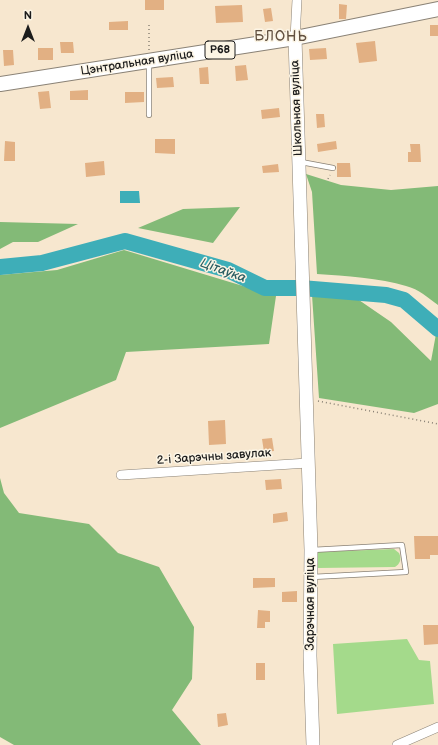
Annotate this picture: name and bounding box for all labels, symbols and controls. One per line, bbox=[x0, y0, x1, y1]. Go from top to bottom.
north arrow bbox=[8, 8, 48, 48]
text: N bbox=[24, 9, 32, 22]
district label: БЛОНЬ bbox=[254, 29, 308, 45]
road number: Р68 bbox=[205, 41, 235, 59]
street label: Цэнтральная вуліца bbox=[80, 47, 194, 79]
street label: Школьная вуліца bbox=[288, 60, 306, 156]
water label: Цітаўка bbox=[198, 256, 248, 286]
street label: 2-і Зарэчны завулак bbox=[156, 446, 272, 468]
street label: Зарэчная вуліца bbox=[304, 558, 318, 650]

